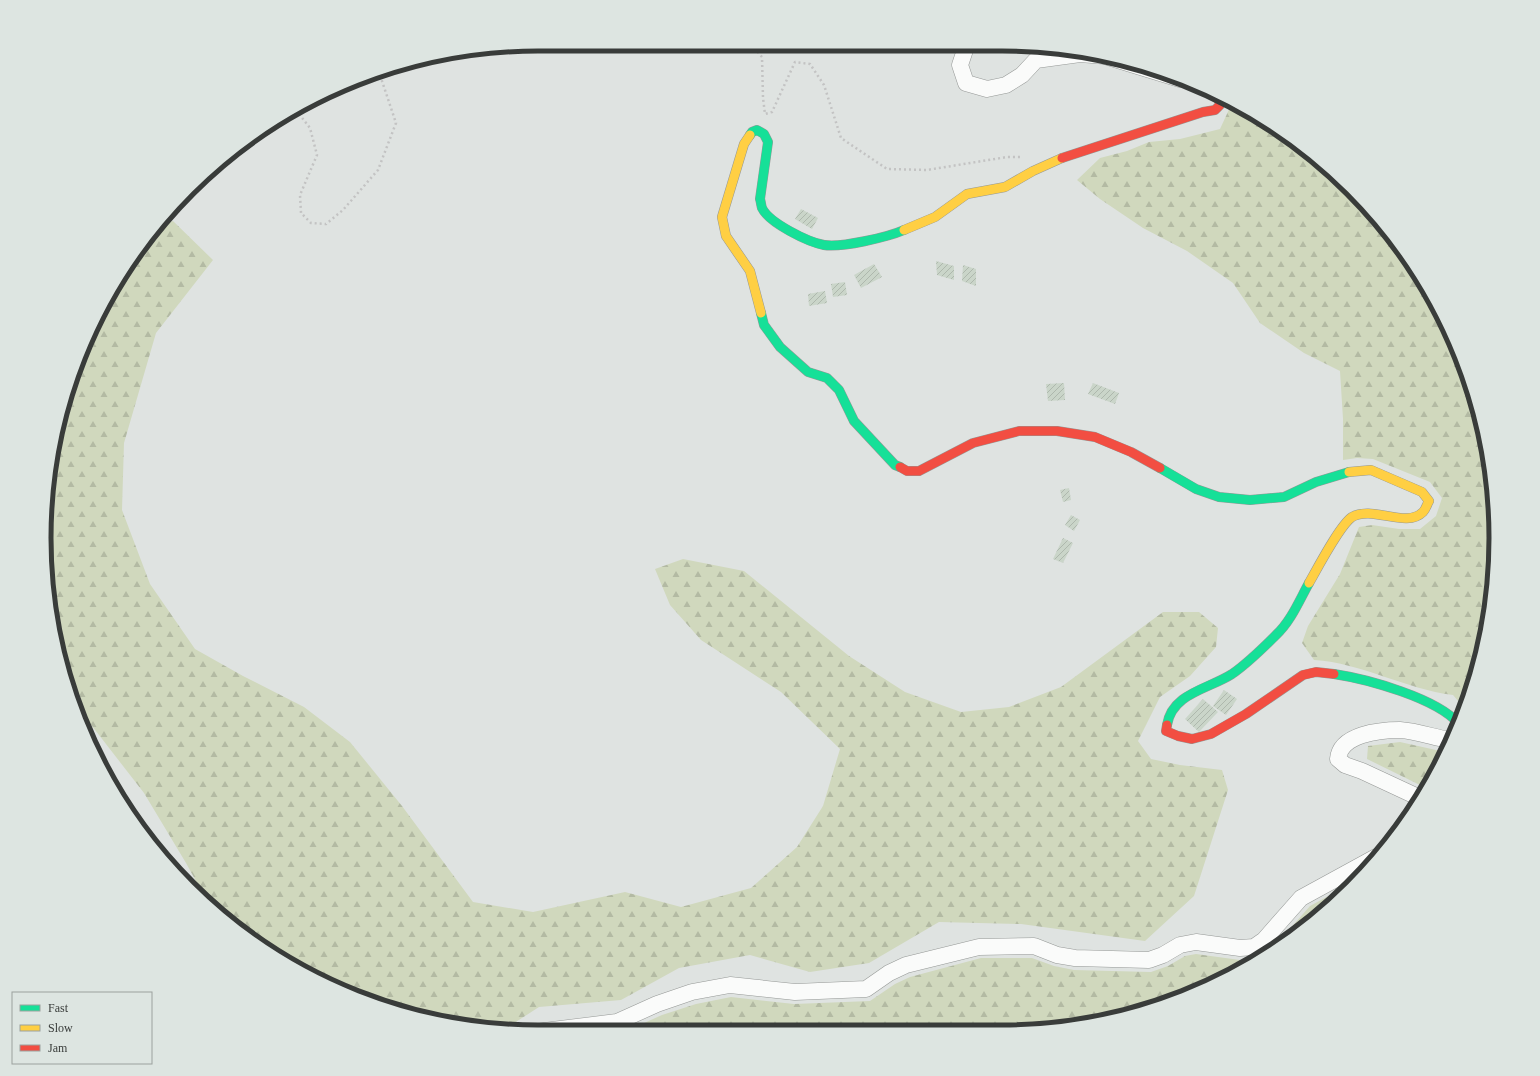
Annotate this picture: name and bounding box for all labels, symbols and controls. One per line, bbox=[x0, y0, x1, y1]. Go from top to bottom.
legend bbox=[12, 992, 152, 1064]
text: Fast bbox=[48, 1001, 69, 1015]
text: Slow bbox=[48, 1021, 73, 1035]
text: Jam bbox=[48, 1041, 68, 1055]

